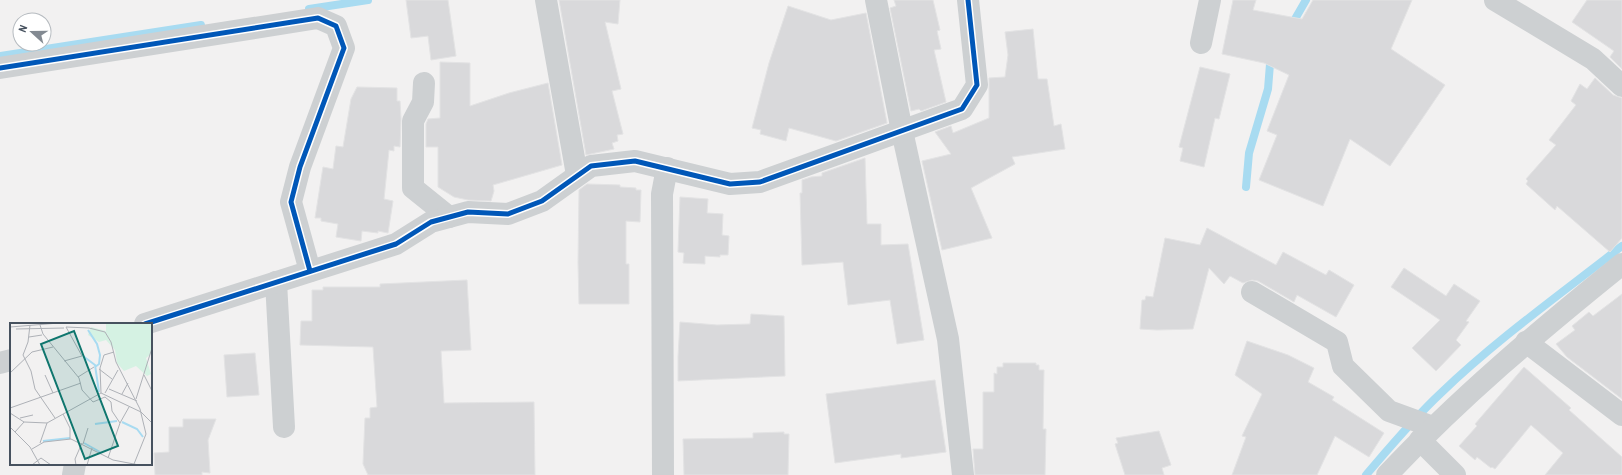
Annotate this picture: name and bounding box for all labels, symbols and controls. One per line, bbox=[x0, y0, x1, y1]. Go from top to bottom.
north arrow bbox=[12, 12, 52, 52]
text: N bbox=[15, 23, 30, 34]
inset map bbox=[10, 323, 152, 465]

